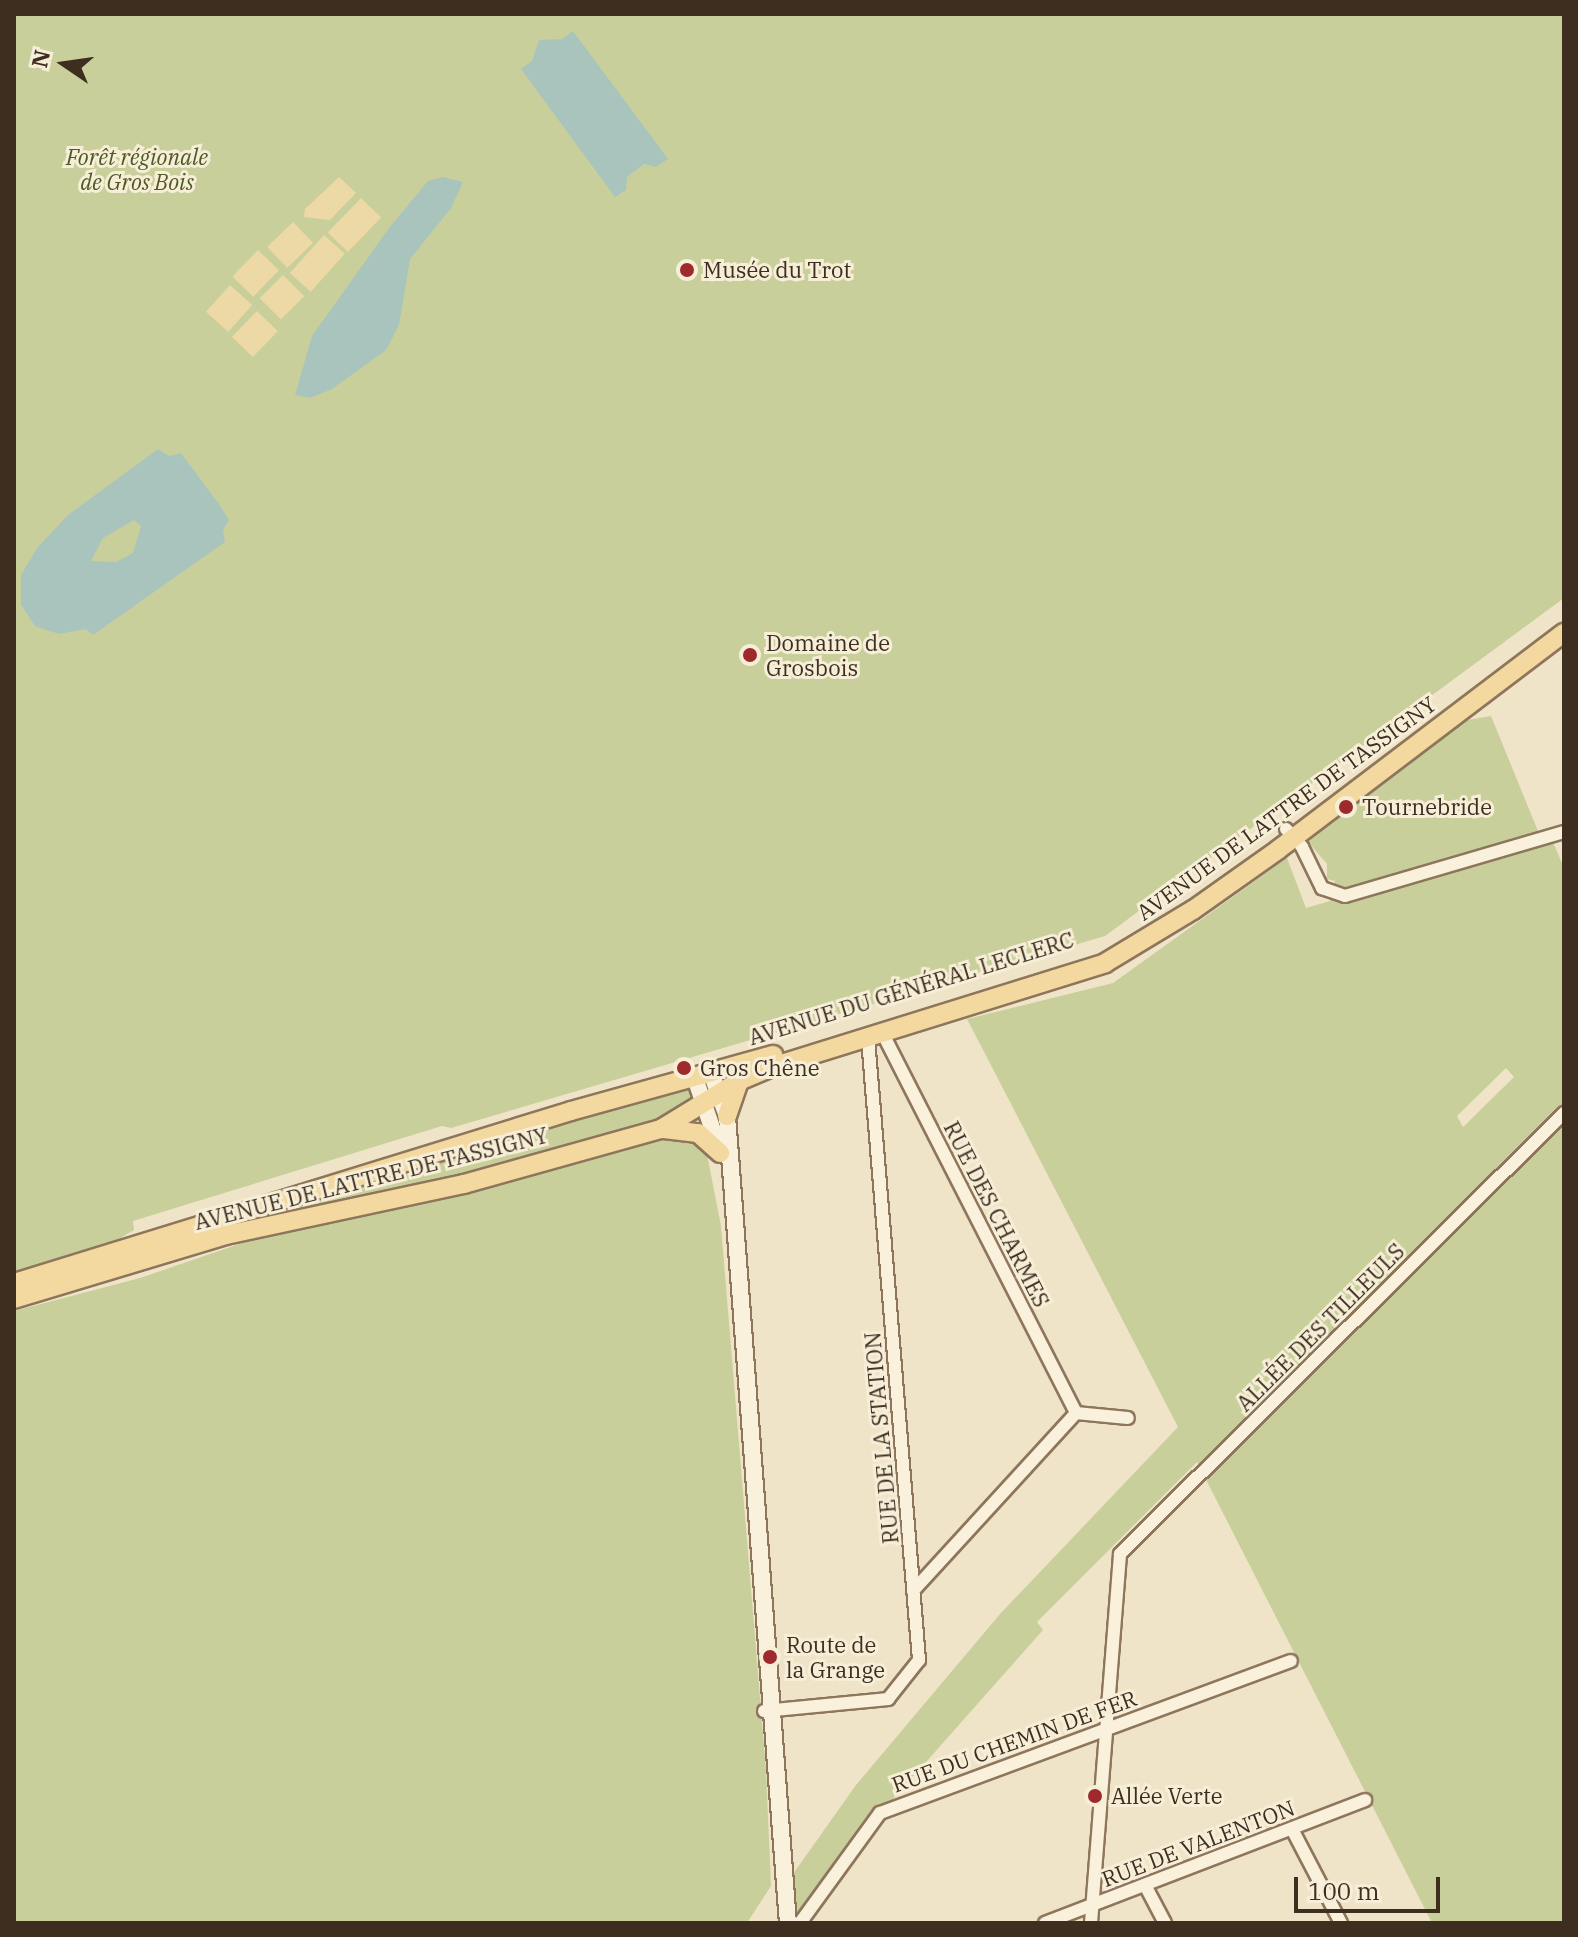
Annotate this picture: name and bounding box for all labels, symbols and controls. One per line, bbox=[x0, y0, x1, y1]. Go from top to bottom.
north arrow bbox=[24, 24, 104, 104]
text: N bbox=[24, 47, 56, 70]
park label: Forêt régionale de Gros Bois bbox=[66, 143, 208, 194]
place label: Musée du Trot bbox=[703, 257, 851, 283]
marker: Musée du Trot bbox=[678, 261, 696, 279]
place label: Domaine de Grosbois bbox=[766, 629, 890, 680]
marker: Domaine de Grosbois bbox=[741, 646, 759, 664]
street label: AVENUE DE LATTRE DE TASSIGNY bbox=[1131, 690, 1441, 926]
place label: Tournebride bbox=[1362, 794, 1492, 820]
marker: Tournebride bbox=[1337, 798, 1355, 816]
street label: AVENUE DU GÉNÉRAL LECLERC bbox=[745, 926, 1077, 1050]
place label: Gros Chêne bbox=[700, 1055, 820, 1081]
marker: Gros Chêne bbox=[675, 1059, 693, 1077]
street label: RUE DES CHARMES bbox=[939, 1117, 1055, 1311]
street label: AVENUE DE LATTRE DE TASSIGNY bbox=[191, 1121, 551, 1235]
street label: ALLÉE DES TILLEULS bbox=[1231, 1238, 1409, 1416]
street label: RUE DE LA STATION bbox=[859, 1331, 903, 1545]
place label: Route de la Grange bbox=[786, 1631, 885, 1682]
marker: Route de la Grange bbox=[761, 1648, 779, 1666]
street label: RUE DU CHEMIN DE FER bbox=[888, 1684, 1140, 1798]
place label: Allée Verte bbox=[1111, 1783, 1222, 1809]
marker: Allée Verte bbox=[1086, 1787, 1104, 1805]
street label: RUE DE VALENTON bbox=[1098, 1794, 1298, 1892]
scale bar bbox=[1298, 1861, 1444, 1911]
text: 100 m bbox=[1308, 1875, 1380, 1907]

